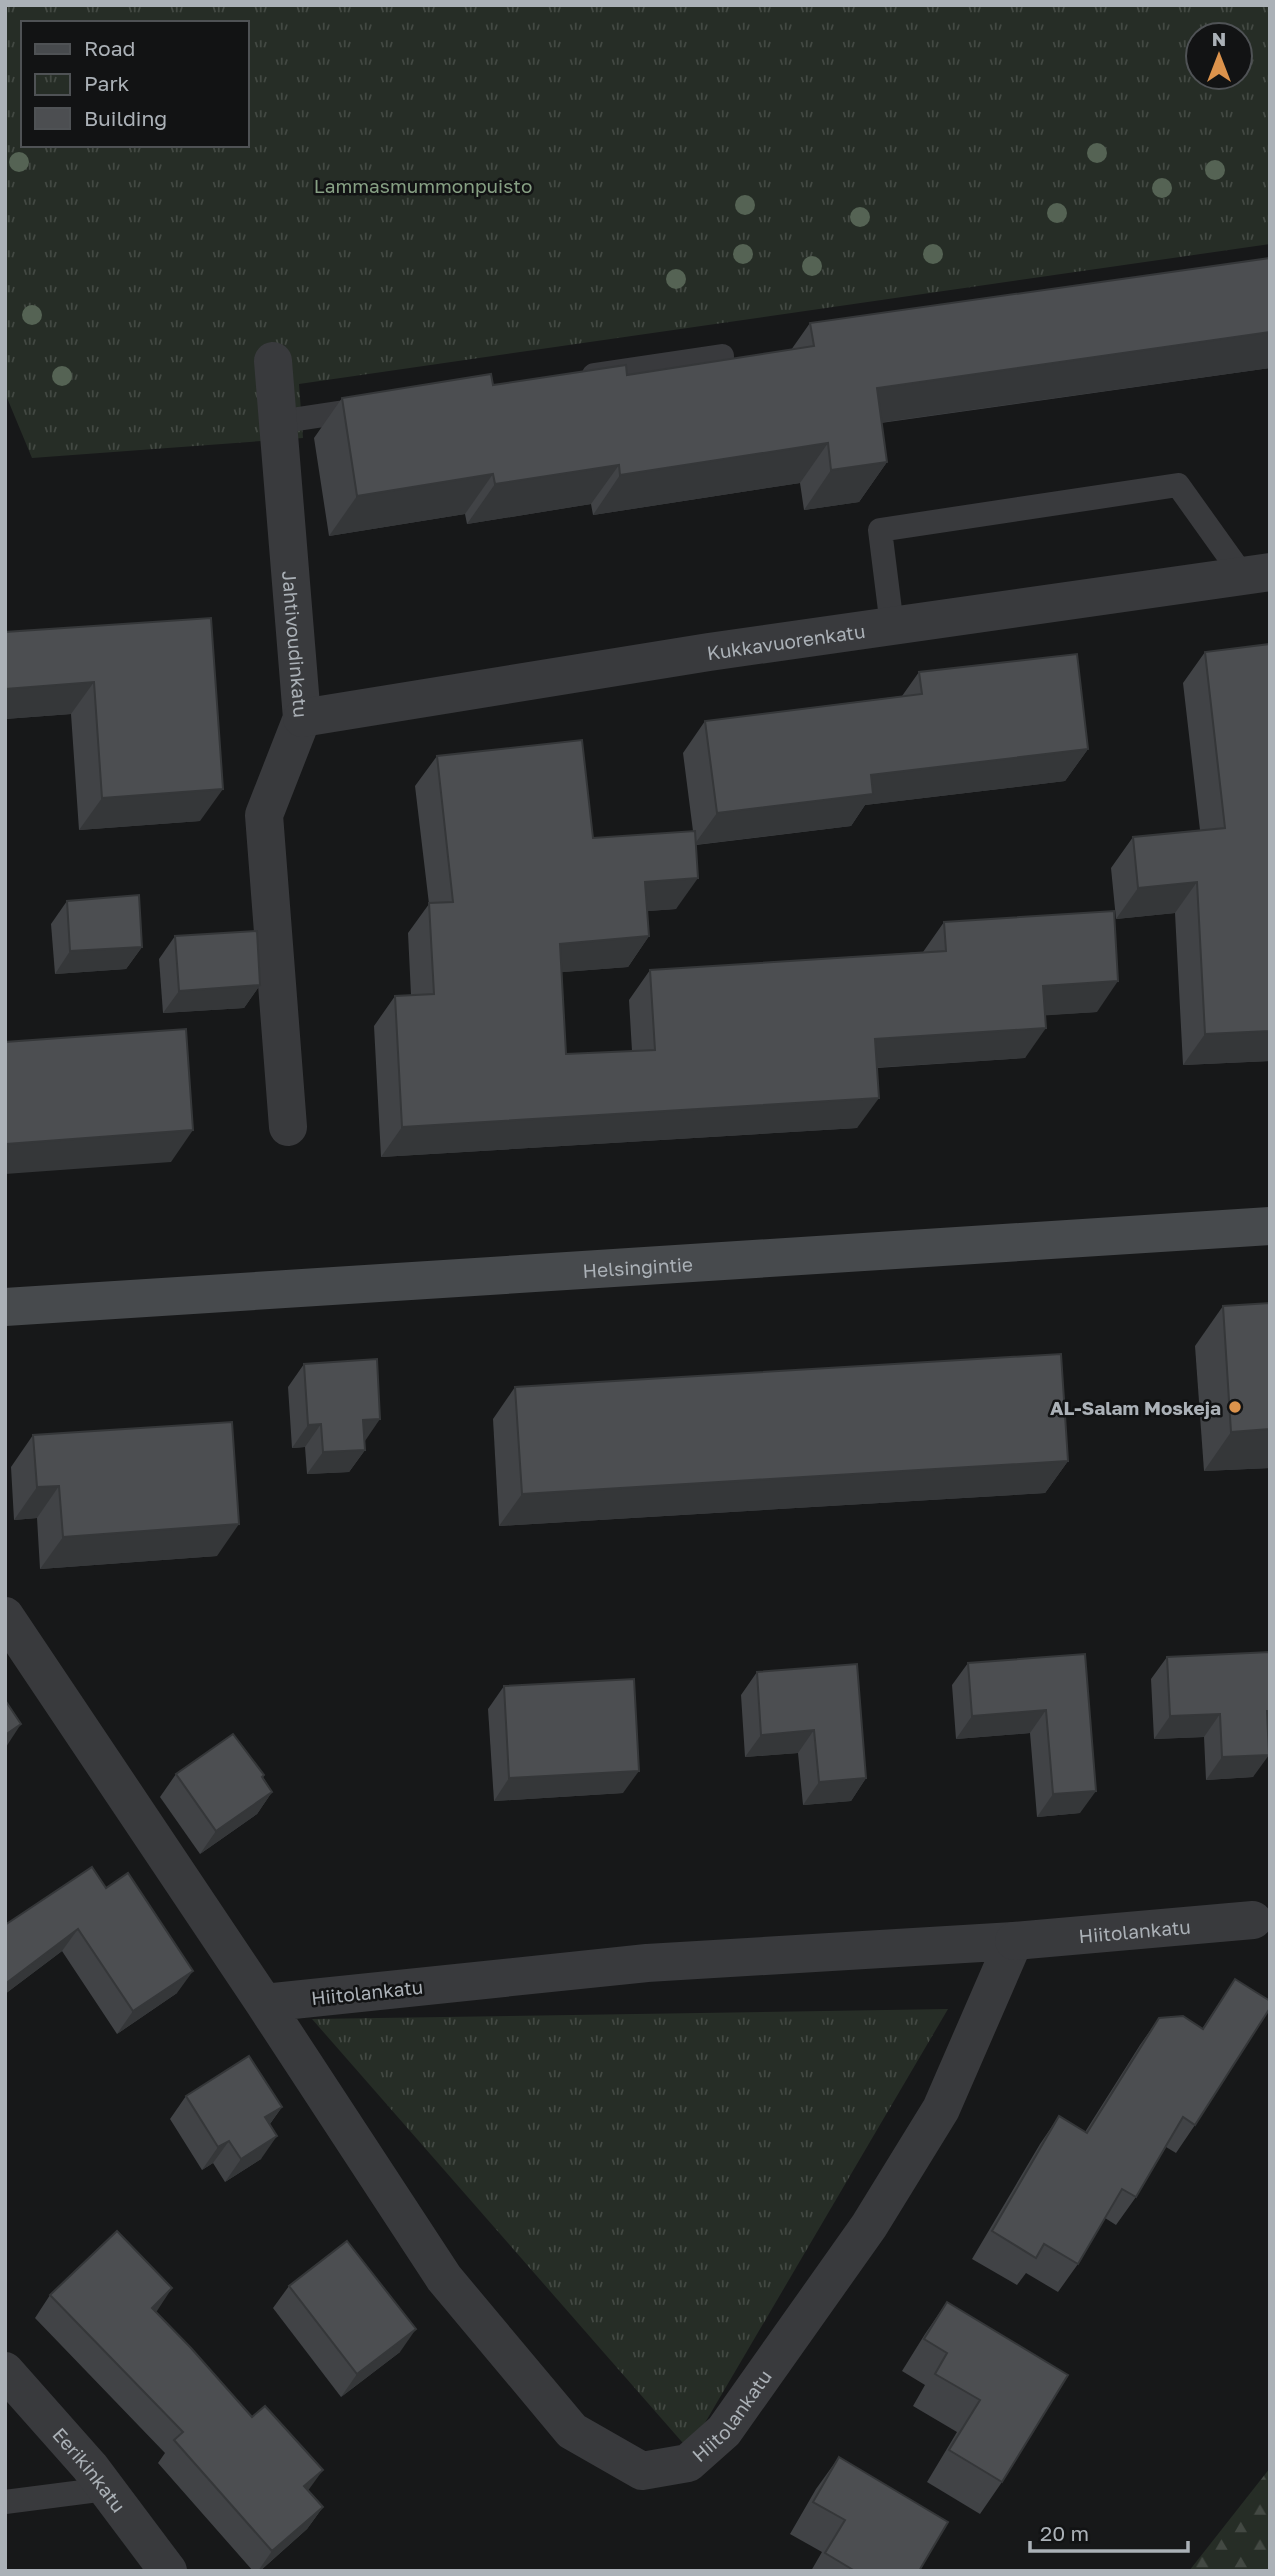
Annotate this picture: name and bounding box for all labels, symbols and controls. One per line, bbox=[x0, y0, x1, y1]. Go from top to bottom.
legend bbox=[21, 21, 248, 147]
north arrow bbox=[1184, 21, 1254, 91]
text: N bbox=[1212, 27, 1226, 50]
text: Road bbox=[84, 35, 135, 61]
text: Park bbox=[84, 70, 130, 96]
text: Building bbox=[84, 105, 167, 131]
park label: Lammasmummonpuisto bbox=[314, 174, 532, 197]
street label: Jahtivoudinkatu bbox=[279, 570, 313, 718]
street label: Kukkavuorenkatu bbox=[705, 618, 867, 664]
street label: Helsingintie bbox=[582, 1251, 694, 1281]
place label: AL-Salam Moskeja bbox=[1050, 1396, 1221, 1419]
marker: AL-Salam Moskeja bbox=[1227, 1399, 1243, 1415]
street label: Hiitolankatu bbox=[1078, 1914, 1192, 1947]
street label: Hiitolankatu bbox=[310, 1975, 424, 2009]
street label: Hiitolankatu bbox=[687, 2365, 775, 2466]
street label: Eerikinkatu bbox=[49, 2422, 131, 2516]
scale bar bbox=[1030, 2510, 1188, 2554]
text: 20 m bbox=[1040, 2520, 1089, 2546]

